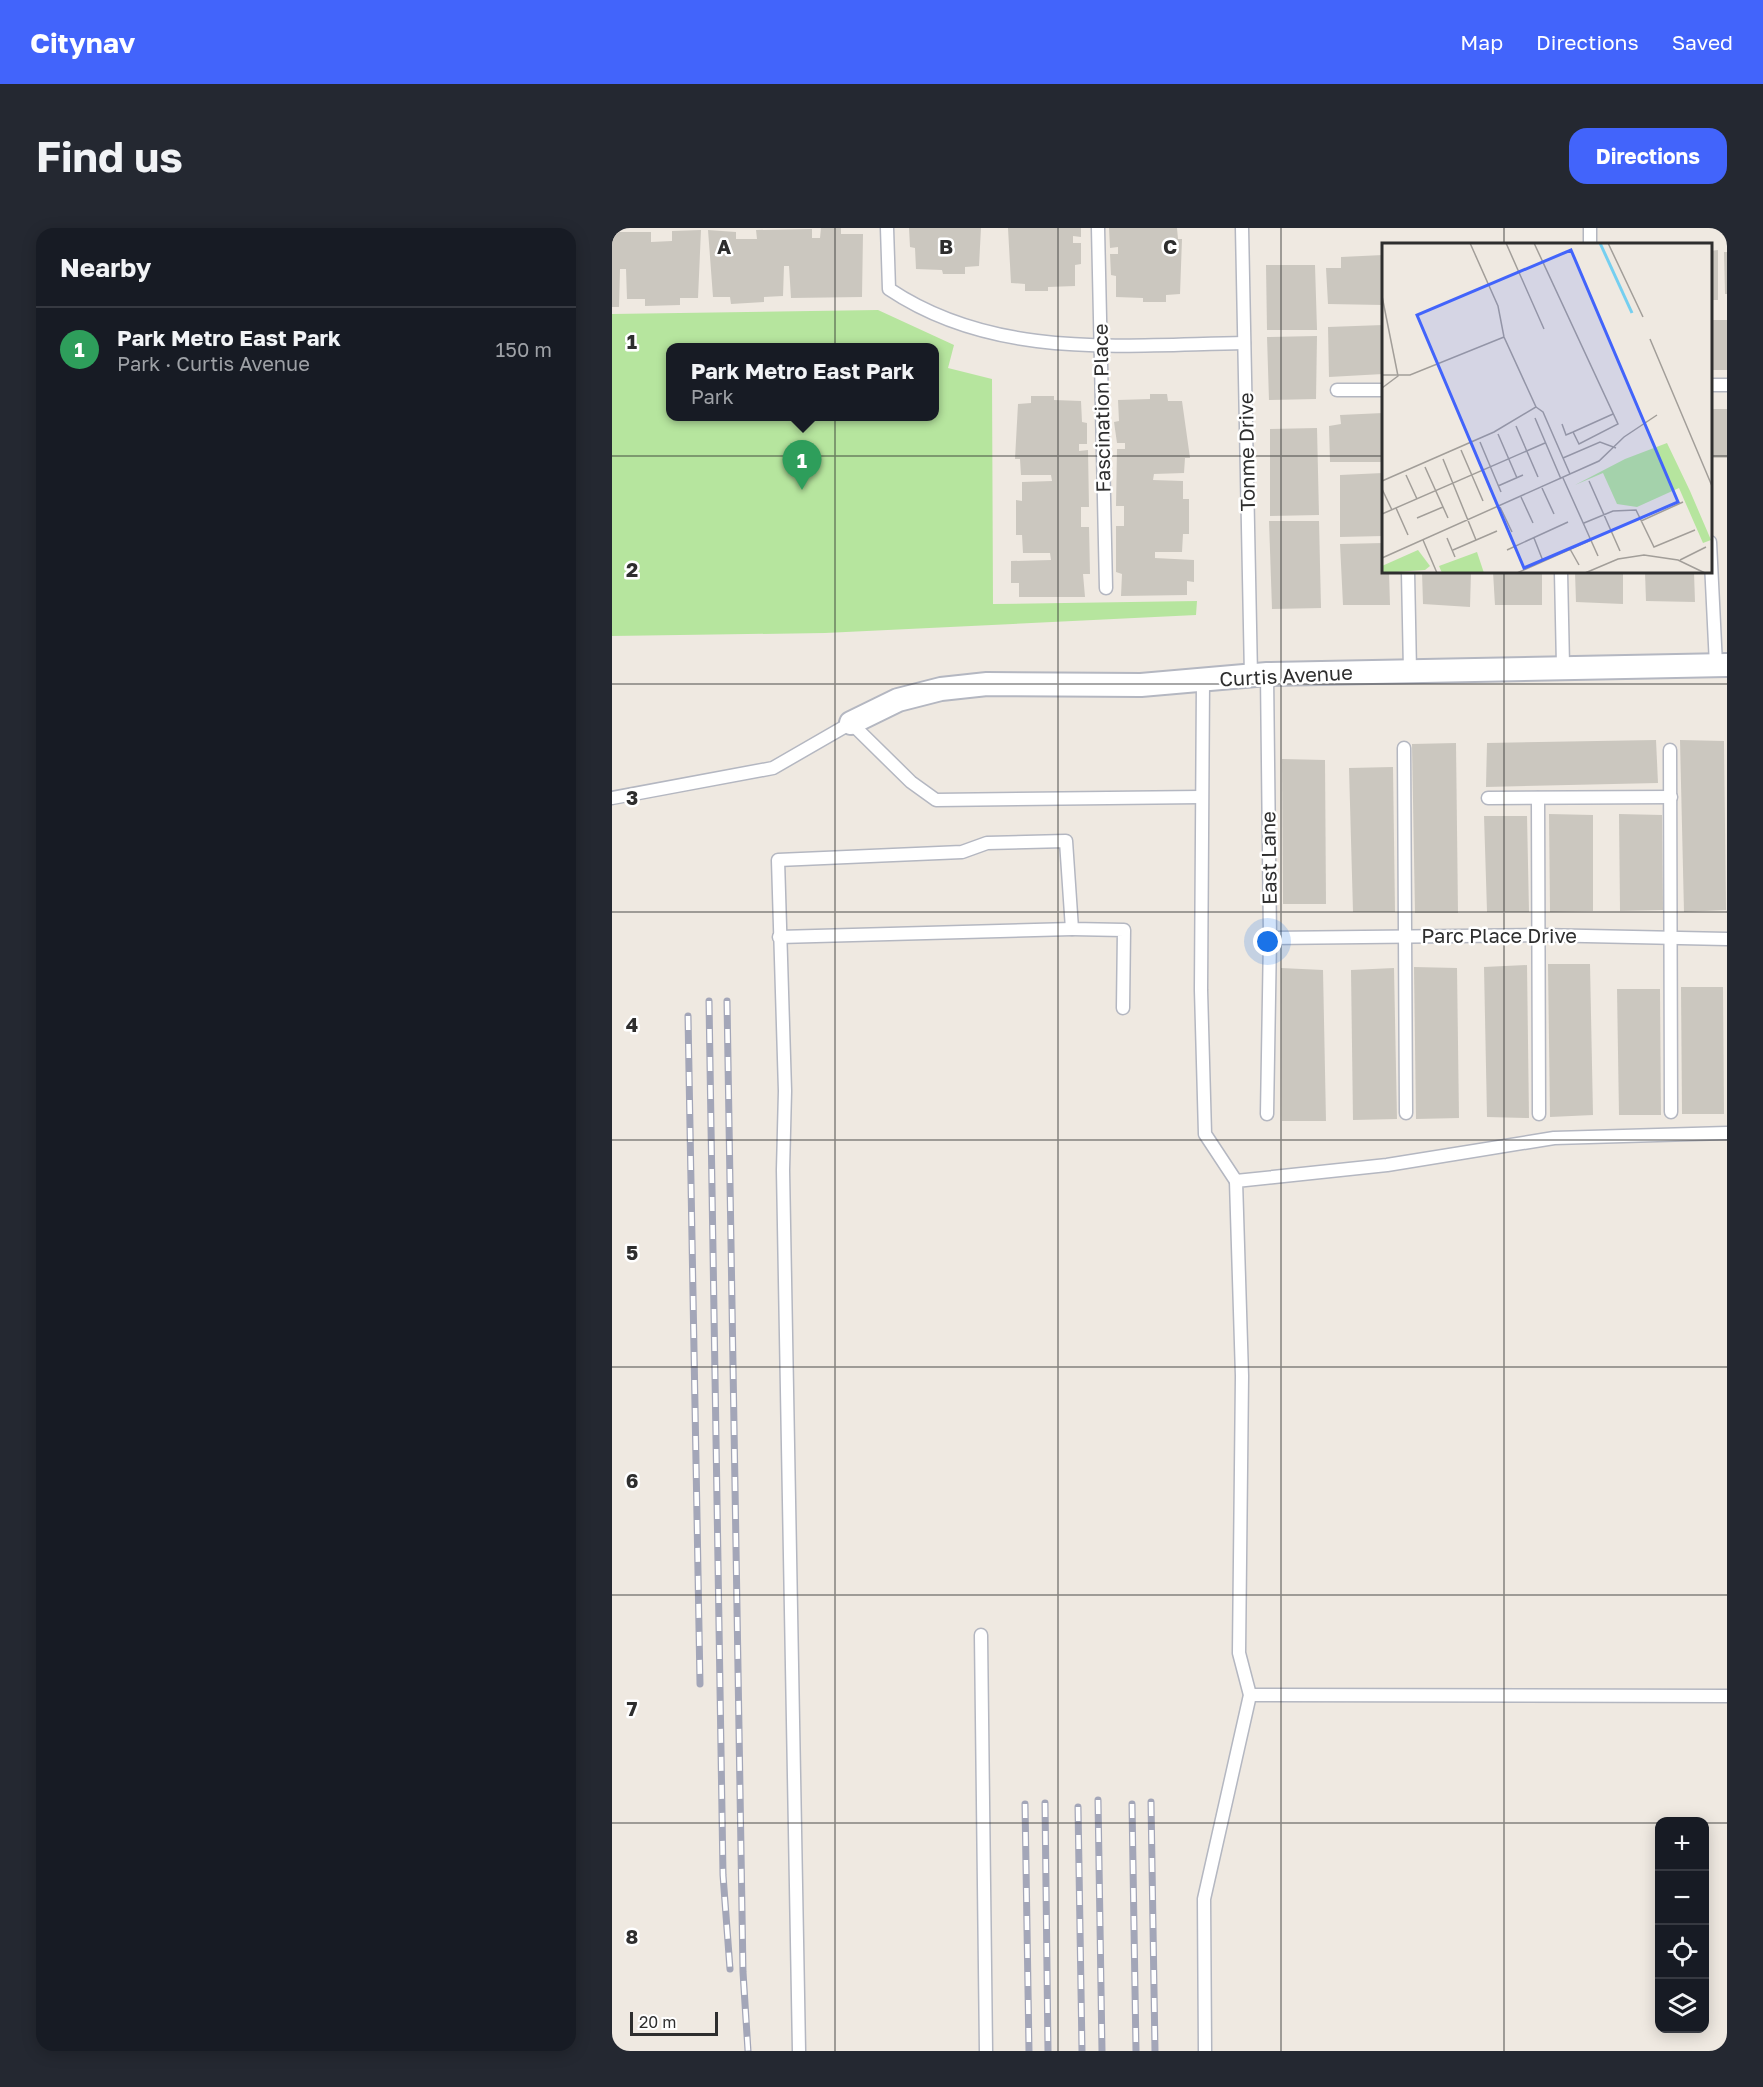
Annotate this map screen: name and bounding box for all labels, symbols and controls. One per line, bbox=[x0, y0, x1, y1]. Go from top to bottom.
text: Citynav bbox=[30, 26, 135, 59]
text: Map bbox=[1460, 29, 1503, 55]
text: Directions bbox=[1536, 29, 1639, 55]
text: Saved bbox=[1672, 29, 1733, 55]
button: Directions bbox=[1569, 128, 1727, 184]
text: Find us bbox=[36, 131, 183, 181]
text: A bbox=[717, 234, 731, 258]
text: B bbox=[939, 234, 953, 258]
text: C bbox=[1163, 234, 1177, 258]
inset map bbox=[1382, 243, 1712, 573]
text: Nearby bbox=[60, 252, 151, 283]
street label: Fascination Place bbox=[1088, 323, 1114, 493]
text: Park Metro East Park bbox=[117, 324, 341, 351]
text: 1 bbox=[627, 329, 637, 353]
text: 1 bbox=[74, 337, 85, 361]
text: 150 m bbox=[496, 337, 552, 361]
popup bbox=[666, 343, 939, 421]
text: Park · Curtis Avenue bbox=[117, 351, 310, 375]
text: Park Metro East Park bbox=[691, 357, 914, 384]
text: Park bbox=[691, 384, 734, 408]
street label: Tonme Drive bbox=[1233, 392, 1259, 512]
pin: 1 bbox=[782, 440, 822, 490]
text: 2 bbox=[626, 557, 638, 581]
street label: Curtis Avenue bbox=[1219, 660, 1353, 690]
text: 3 bbox=[626, 785, 638, 809]
street label: East Lane bbox=[1255, 811, 1281, 905]
street label: Parc Place Drive bbox=[1421, 923, 1577, 947]
your location bbox=[1253, 927, 1282, 956]
text: 4 bbox=[626, 1012, 638, 1036]
text: 5 bbox=[626, 1240, 638, 1264]
text: 6 bbox=[626, 1468, 638, 1492]
text: 7 bbox=[627, 1696, 638, 1720]
map controls bbox=[1655, 1817, 1709, 2033]
button: + bbox=[1655, 1817, 1709, 1871]
button: − bbox=[1655, 1871, 1709, 1925]
text: 8 bbox=[626, 1924, 638, 1948]
button: locate bbox=[1655, 1925, 1709, 1979]
button: layers bbox=[1655, 1979, 1709, 2033]
scale bar bbox=[630, 2009, 718, 2036]
text: 20 m bbox=[639, 2012, 676, 2032]

